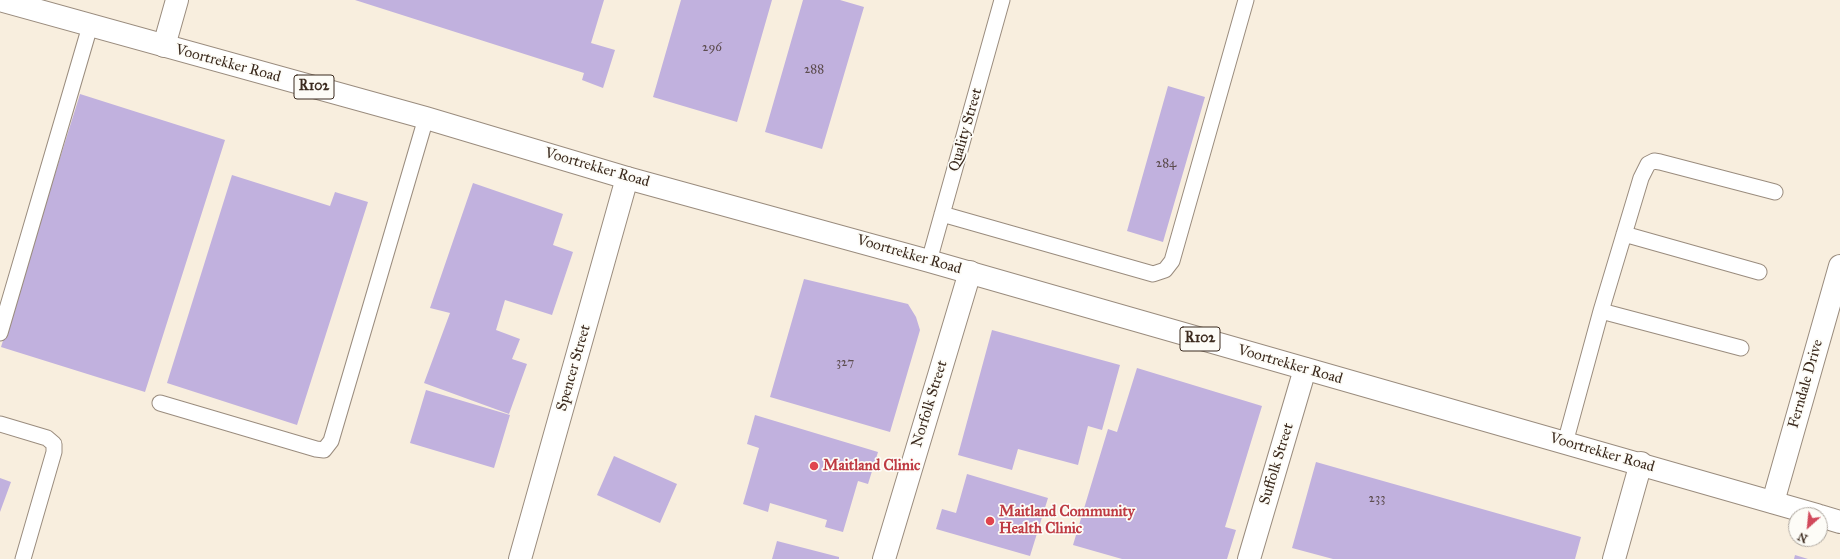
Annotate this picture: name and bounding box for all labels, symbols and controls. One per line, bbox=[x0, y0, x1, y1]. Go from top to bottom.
house number: 296 bbox=[702, 40, 722, 56]
street label: Voortrekker Road bbox=[173, 41, 283, 87]
house number: 288 bbox=[804, 62, 824, 78]
road number: R102 bbox=[294, 75, 334, 99]
street label: Quality Street bbox=[946, 86, 986, 174]
street label: Voortrekker Road bbox=[543, 144, 651, 192]
house number: 284 bbox=[1156, 156, 1176, 172]
street label: Voortrekker Road bbox=[855, 231, 963, 279]
street label: Spencer Street bbox=[553, 323, 595, 413]
road number: R102 bbox=[1180, 327, 1220, 351]
street label: Ferndale Drive bbox=[1785, 338, 1827, 430]
street label: Voortrekker Road bbox=[1236, 341, 1344, 389]
house number: 327 bbox=[836, 355, 854, 371]
street label: Norfolk Street bbox=[908, 358, 952, 450]
street label: Suffolk Street bbox=[1256, 421, 1298, 507]
street label: Voortrekker Road bbox=[1548, 429, 1656, 477]
place label: Maitland Clinic bbox=[823, 457, 920, 475]
marker: Maitland Clinic bbox=[808, 460, 820, 472]
house number: 233 bbox=[1369, 491, 1385, 507]
place label: Maitland Community Health Clinic bbox=[999, 503, 1135, 538]
north arrow bbox=[1788, 507, 1828, 547]
marker: Maitland Community Health Clinic bbox=[984, 515, 996, 527]
text: N bbox=[1796, 529, 1810, 545]

